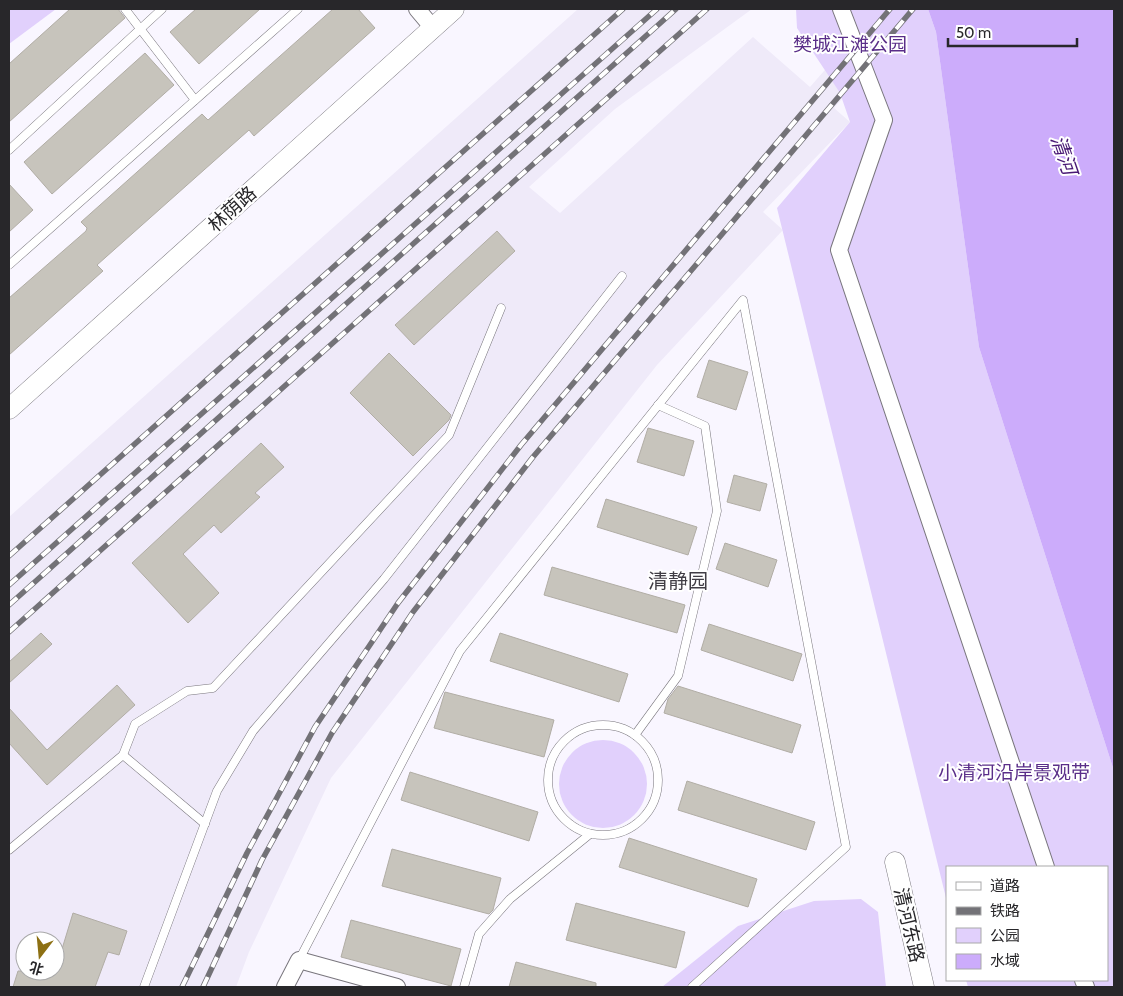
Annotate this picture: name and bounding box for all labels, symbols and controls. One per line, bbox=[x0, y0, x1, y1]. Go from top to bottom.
scale bar bbox=[948, 15, 1077, 47]
text: 50 m bbox=[956, 24, 991, 42]
park label: 樊城江滩公园 bbox=[793, 33, 907, 56]
water label: 清河 bbox=[1046, 132, 1083, 182]
street label: 林荫路 bbox=[203, 181, 261, 237]
district label: 清静园 bbox=[648, 569, 708, 593]
park label: 小清河沿岸景观带 bbox=[938, 761, 1090, 784]
legend bbox=[946, 866, 1108, 981]
text: 道路 bbox=[990, 877, 1020, 895]
street label: 清河东路 bbox=[889, 885, 929, 965]
text: 铁路 bbox=[990, 902, 1020, 920]
text: 公园 bbox=[990, 927, 1020, 945]
north arrow bbox=[15, 931, 65, 981]
text: 水域 bbox=[990, 952, 1020, 970]
text: 北 bbox=[27, 958, 46, 979]

